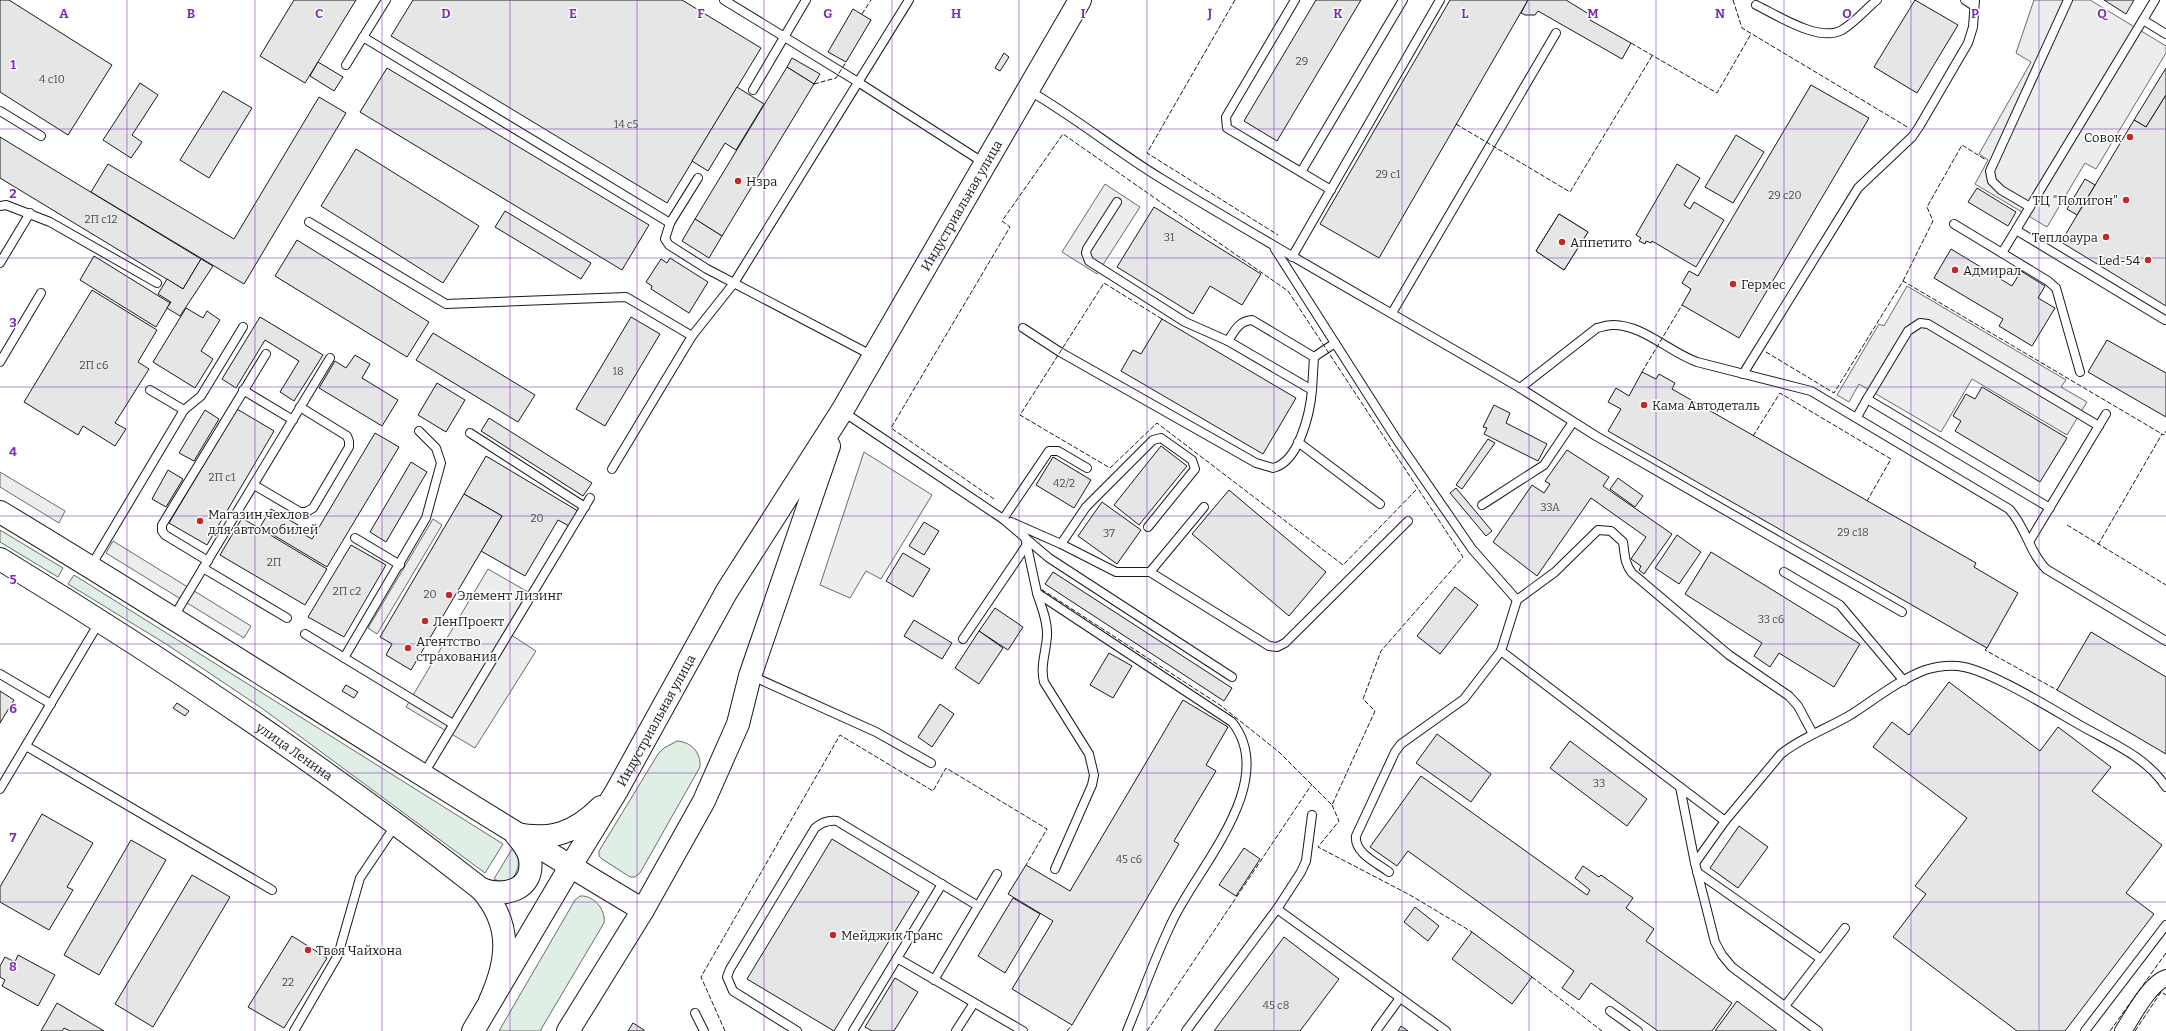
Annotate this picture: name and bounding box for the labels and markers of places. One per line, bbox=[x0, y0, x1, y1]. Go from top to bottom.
place label: Совок bbox=[2084, 130, 2122, 145]
marker: Совок bbox=[2125, 132, 2135, 142]
place label: Нзра bbox=[746, 174, 777, 189]
marker: Нзра bbox=[733, 176, 743, 186]
place label: ТЦ "Полигон" bbox=[2032, 193, 2118, 208]
marker: ТЦ "Полигон" bbox=[2121, 195, 2131, 205]
place label: Теплоаура bbox=[2032, 230, 2098, 245]
marker: Теплоаура bbox=[2101, 232, 2111, 242]
place label: Аппетито bbox=[1570, 235, 1632, 250]
marker: Аппетито bbox=[1557, 237, 1567, 247]
place label: Led-54 bbox=[2098, 253, 2140, 268]
marker: Led-54 bbox=[2143, 255, 2153, 265]
place label: Адмирал bbox=[1963, 263, 2022, 278]
marker: Адмирал bbox=[1950, 265, 1960, 275]
place label: Гермес bbox=[1741, 277, 1786, 292]
marker: Гермес bbox=[1728, 279, 1738, 289]
place label: Кама Автодеталь bbox=[1652, 398, 1760, 413]
marker: Кама Автодеталь bbox=[1639, 400, 1649, 410]
place label: Магазин чехлов для автомобилей bbox=[208, 507, 319, 537]
marker: Магазин чехлов для автомобилей bbox=[195, 516, 205, 526]
place label: Элемент Лизинг bbox=[457, 588, 562, 603]
marker: Элемент Лизинг bbox=[444, 590, 454, 600]
place label: ЛенПроект bbox=[433, 614, 505, 629]
marker: ЛенПроект bbox=[420, 616, 430, 626]
place label: Агентство страхования bbox=[416, 634, 497, 664]
marker: Агентство страхования bbox=[403, 643, 413, 653]
place label: Мейджик Транс bbox=[841, 928, 943, 943]
marker: Мейджик Транс bbox=[828, 930, 838, 940]
place label: Твоя Чайхона bbox=[316, 943, 402, 958]
marker: Твоя Чайхона bbox=[303, 945, 313, 955]

